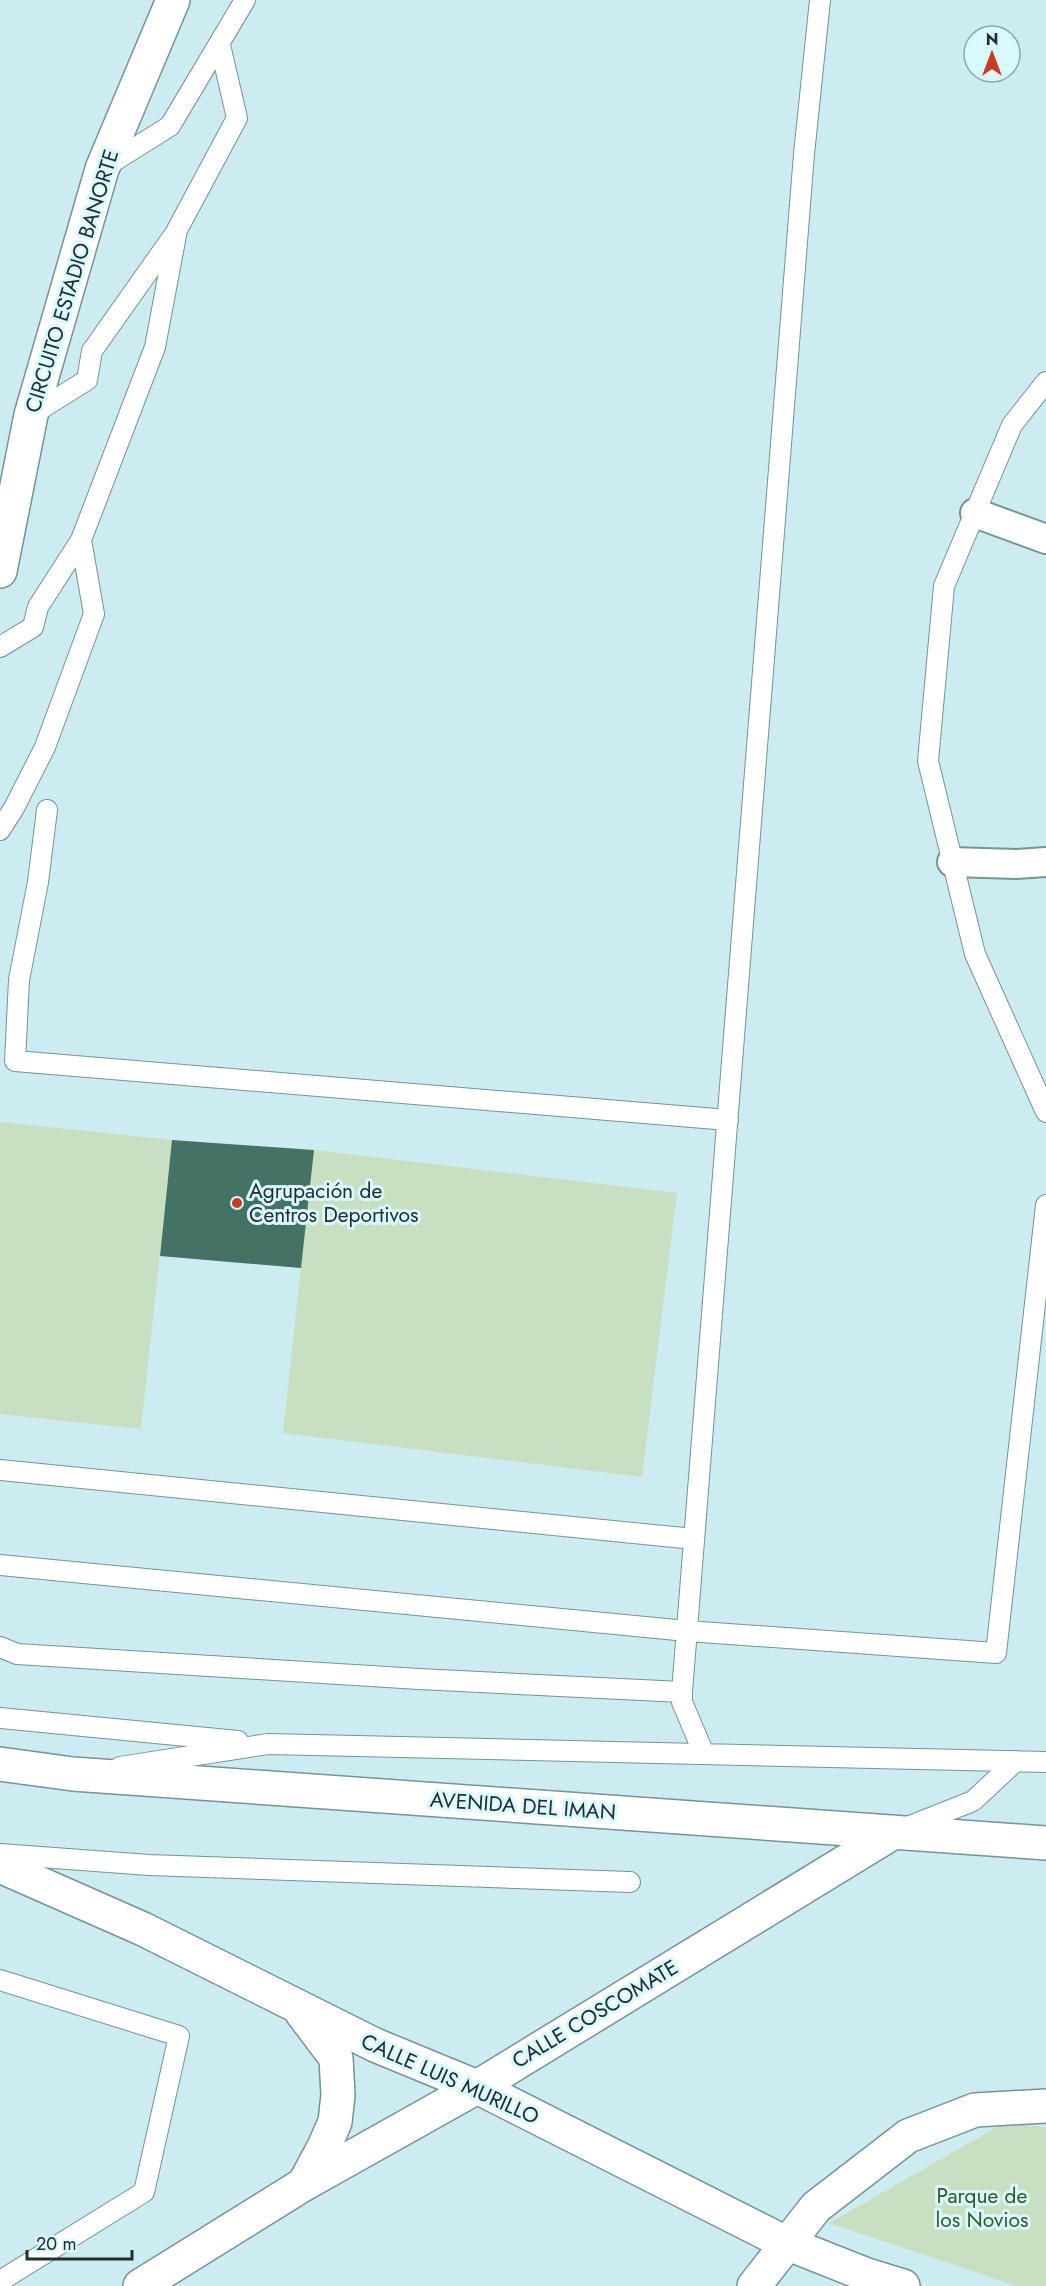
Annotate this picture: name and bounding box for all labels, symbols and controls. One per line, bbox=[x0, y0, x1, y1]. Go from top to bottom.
north arrow bbox=[962, 24, 1022, 84]
text: N bbox=[986, 28, 998, 51]
street label: CIRCUITO ESTADIO BANORTE bbox=[18, 146, 126, 416]
place label: Agrupación de Centros Deportivos bbox=[249, 1176, 418, 1230]
marker: Agrupación de Centros Deportivos bbox=[230, 1196, 244, 1210]
street label: AVENIDA DEL IMAN bbox=[429, 1785, 617, 1827]
street label: CALLE COSCOMATE bbox=[506, 1953, 684, 2075]
street label: CALLE LUIS MURILLO bbox=[356, 2026, 544, 2132]
park label: Parque de los Novios bbox=[935, 2181, 1029, 2235]
scale bar bbox=[27, 2223, 132, 2261]
text: 20 m bbox=[36, 2231, 76, 2257]

